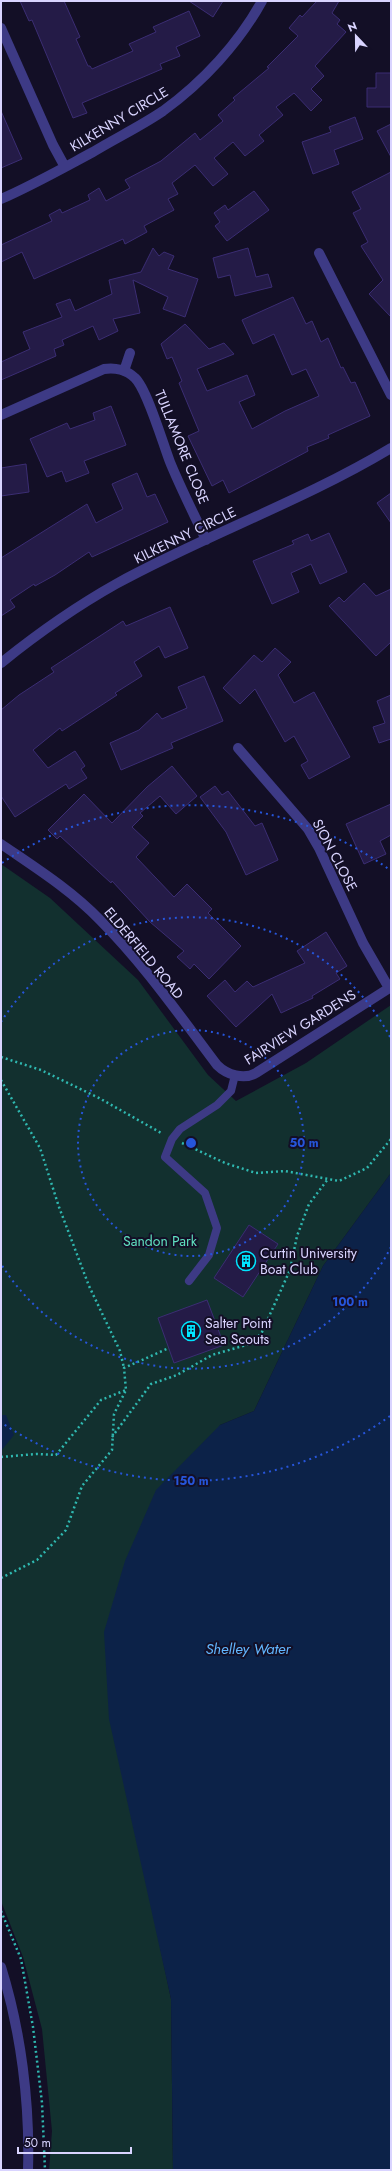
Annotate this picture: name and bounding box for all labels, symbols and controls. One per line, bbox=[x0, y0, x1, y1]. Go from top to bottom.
north arrow bbox=[336, 16, 376, 56]
text: N bbox=[345, 18, 359, 36]
street label: KILKENNY CIRCLE bbox=[66, 82, 172, 156]
street label: TULLAMORE CLOSE bbox=[150, 387, 214, 507]
street label: KILKENNY CIRCLE bbox=[131, 502, 239, 568]
street label: SION CLOSE bbox=[308, 815, 362, 895]
street label: ELDERFIELD ROAD bbox=[100, 903, 188, 1003]
street label: FAIRVIEW GARDENS bbox=[240, 984, 360, 1069]
text: 50 m bbox=[289, 1134, 319, 1152]
centre of rings bbox=[184, 1136, 198, 1150]
park label: Sandon Park bbox=[123, 1231, 198, 1251]
place label: Curtin University Boat Club bbox=[260, 1243, 358, 1279]
building icon: Curtin University Boat Club bbox=[235, 1250, 257, 1272]
text: 100 m bbox=[332, 1293, 368, 1311]
place label: Salter Point Sea Scouts bbox=[205, 1313, 272, 1349]
building icon: Salter Point Sea Scouts bbox=[180, 1320, 202, 1342]
text: 150 m bbox=[173, 1472, 209, 1490]
water label: Shelley Water bbox=[205, 1638, 292, 1660]
scale bar bbox=[18, 2129, 131, 2155]
text: 50 m bbox=[24, 2134, 51, 2152]

